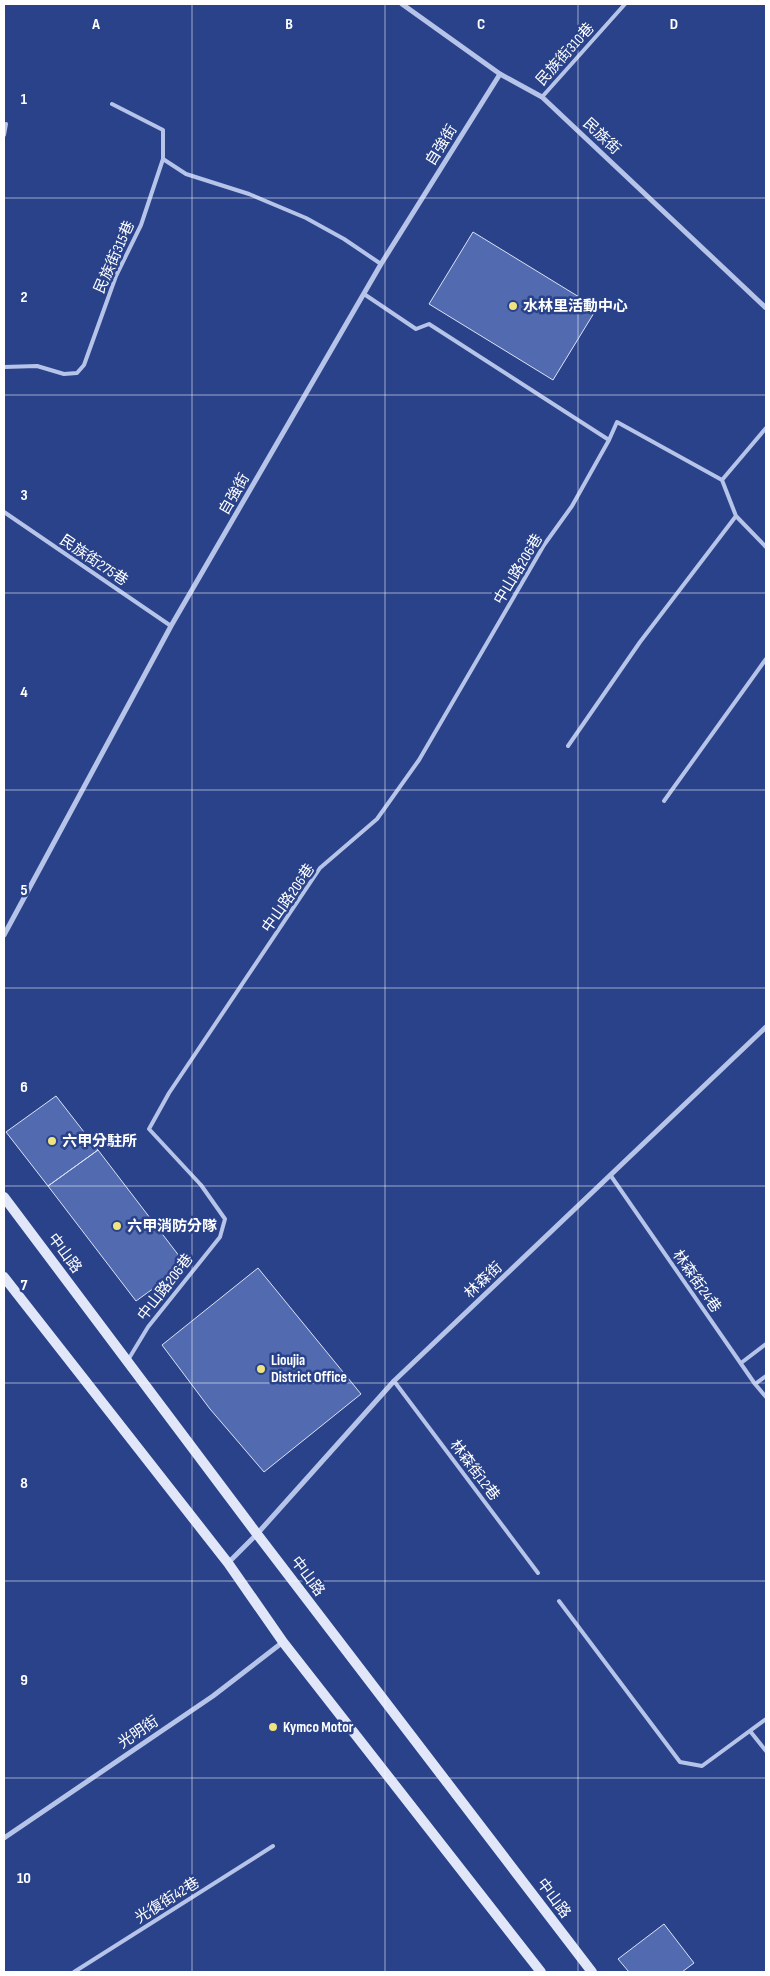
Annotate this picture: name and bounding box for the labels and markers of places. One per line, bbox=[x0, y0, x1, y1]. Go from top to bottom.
place label: 水林里活動中心 bbox=[523, 297, 628, 316]
marker: 水林里活動中心 bbox=[507, 300, 519, 312]
place label: 六甲分駐所 bbox=[62, 1132, 137, 1151]
marker: 六甲分駐所 bbox=[46, 1135, 58, 1147]
place label: 六甲消防分隊 bbox=[127, 1217, 217, 1236]
marker: 六甲消防分隊 bbox=[111, 1220, 123, 1232]
place label: Lioujia District Office bbox=[271, 1351, 347, 1387]
marker: Lioujia District Office bbox=[255, 1363, 267, 1375]
place label: Kymco Motor bbox=[283, 1718, 354, 1737]
marker: Kymco Motor bbox=[267, 1721, 279, 1733]

